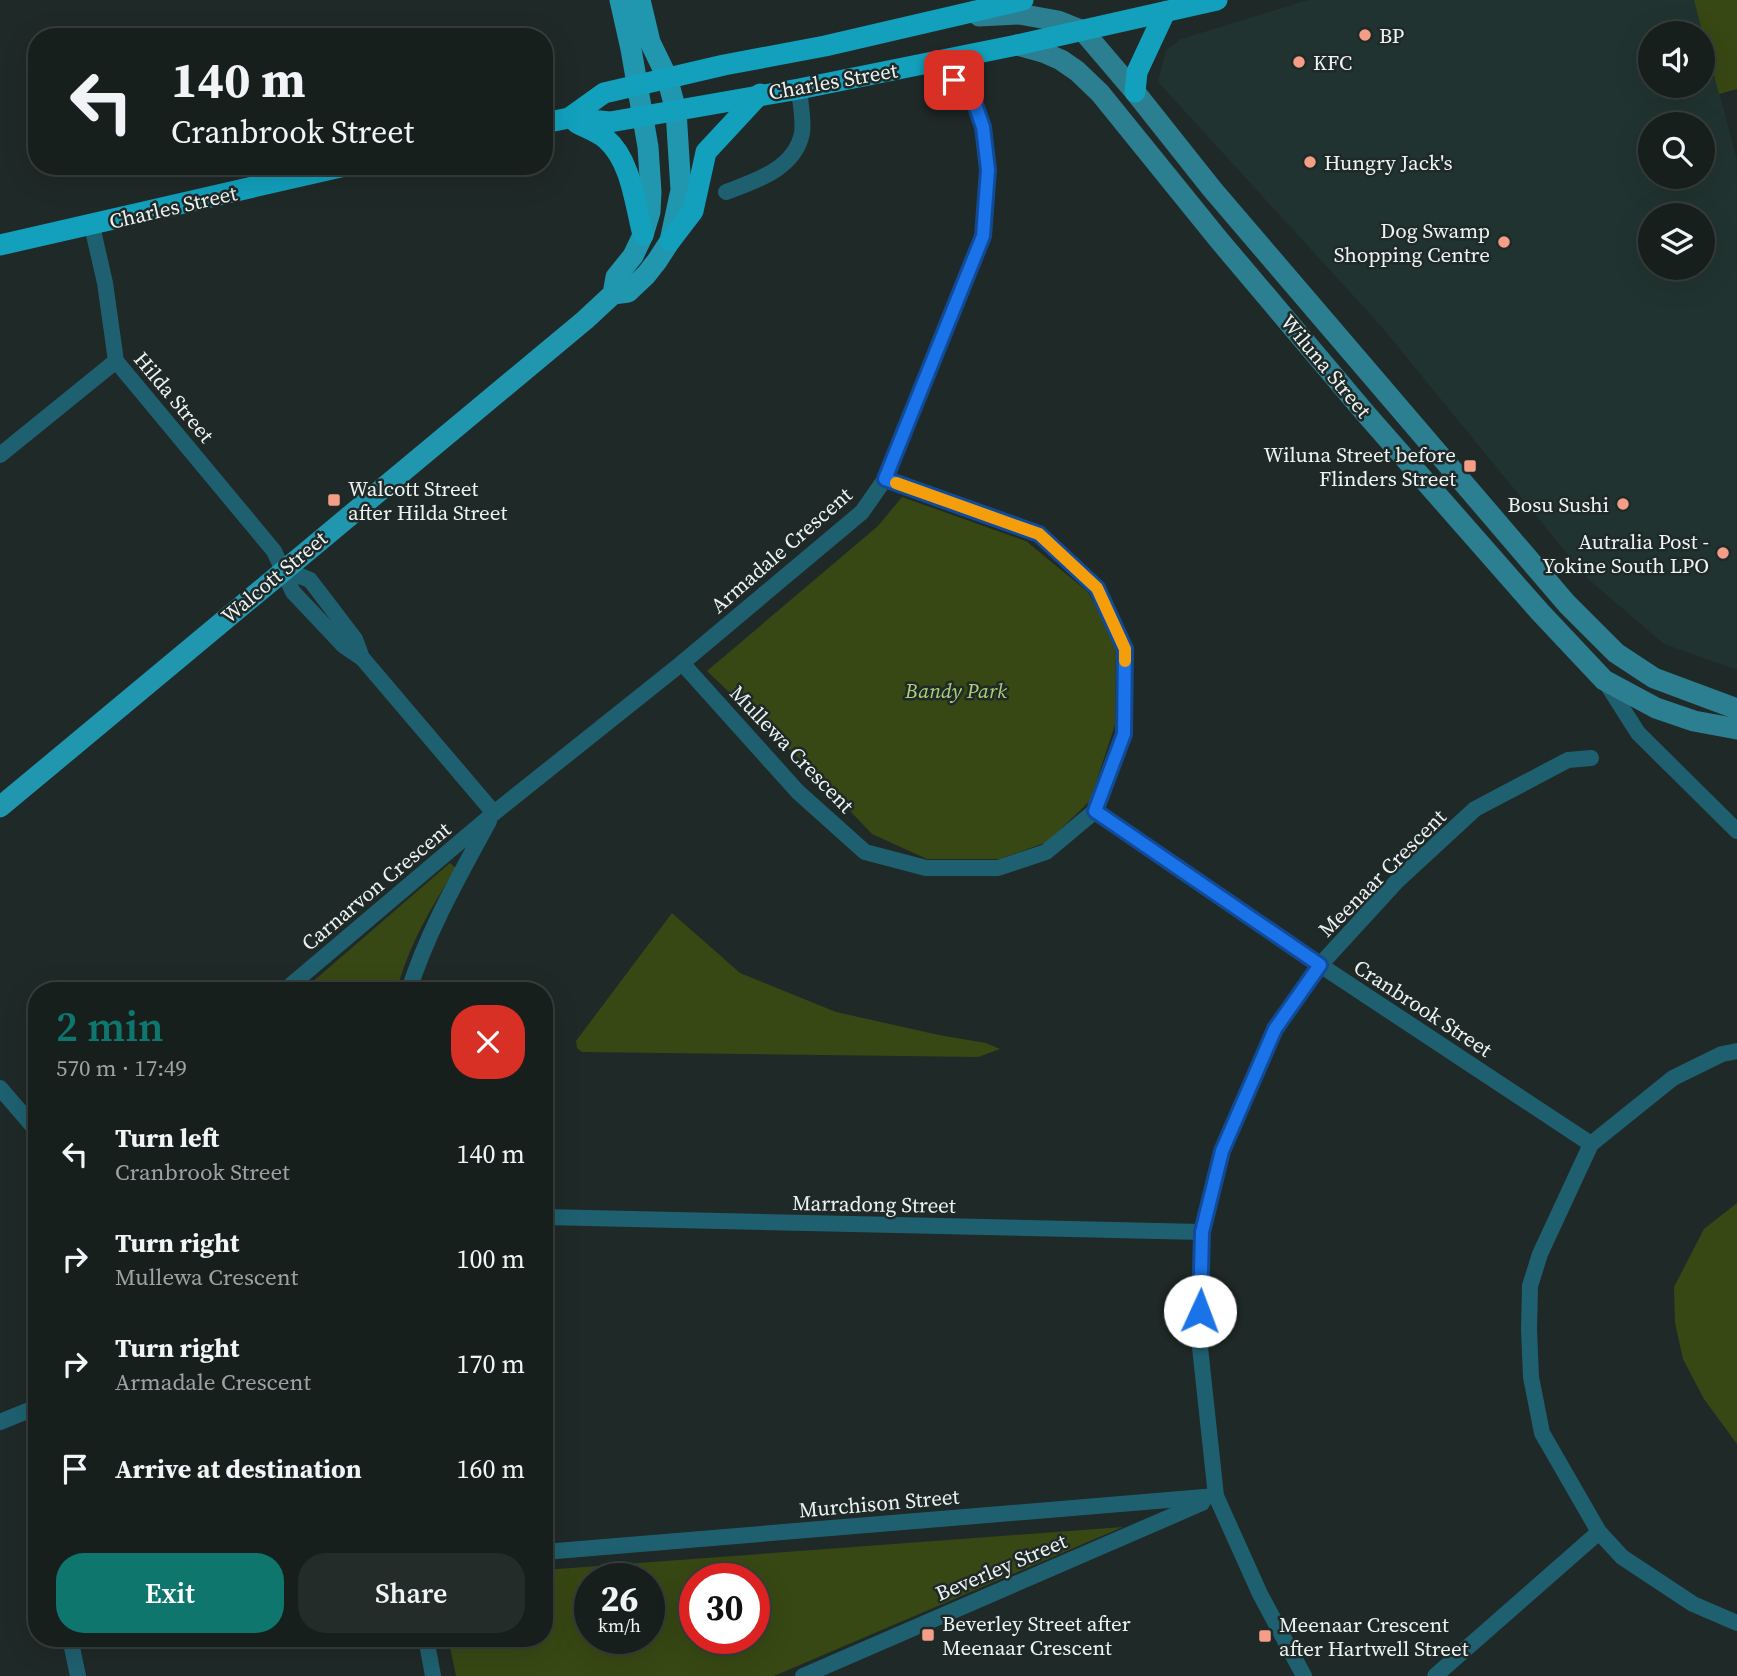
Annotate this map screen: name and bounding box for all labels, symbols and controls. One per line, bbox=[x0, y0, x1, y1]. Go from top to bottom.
place label: BP bbox=[1379, 21, 1404, 50]
map controls bbox=[1638, 21, 1715, 280]
button: sound bbox=[1638, 21, 1715, 98]
marker: BP bbox=[1357, 27, 1373, 43]
text: 140 m bbox=[171, 46, 306, 113]
place label: KFC bbox=[1313, 48, 1352, 77]
pin bbox=[924, 50, 984, 110]
marker: KFC bbox=[1291, 54, 1307, 70]
street label: Charles Street bbox=[766, 55, 900, 107]
icon: left bbox=[56, 56, 147, 147]
icon: arrive bbox=[935, 61, 973, 99]
text: Cranbrook Street bbox=[171, 110, 414, 154]
button: search bbox=[1638, 112, 1715, 189]
place label: Hungry Jack's bbox=[1324, 148, 1453, 177]
marker: Hungry Jack's bbox=[1302, 154, 1318, 170]
street label: Charles Street bbox=[106, 178, 240, 236]
button: layers bbox=[1638, 203, 1715, 280]
place label: Dog Swamp Shopping Centre bbox=[1334, 216, 1490, 269]
marker: Dog Swamp Shopping Centre bbox=[1496, 234, 1512, 250]
street label: Wiluna Street bbox=[1274, 308, 1378, 424]
street label: Hilda Street bbox=[127, 345, 221, 449]
place label: Wiluna Street before Flinders Street bbox=[1264, 440, 1456, 493]
marker: Wiluna Street before Flinders Street bbox=[1462, 458, 1478, 474]
place label: Walcott Street after Hilda Street bbox=[348, 474, 508, 527]
street label: Armadale Crescent bbox=[704, 480, 858, 620]
place label: Bosu Sushi bbox=[1507, 490, 1609, 519]
marker: Walcott Street after Hilda Street bbox=[326, 492, 342, 508]
marker: Bosu Sushi bbox=[1615, 496, 1631, 512]
street label: Walcott Street bbox=[215, 524, 333, 630]
place label: Autralia Post - Yokine South LPO bbox=[1542, 527, 1709, 580]
marker: Autralia Post - Yokine South LPO bbox=[1715, 545, 1731, 561]
park label: Bandy Park bbox=[904, 676, 1007, 705]
street label: Mullewa Crescent bbox=[723, 679, 861, 819]
street label: Meenaar Crescent bbox=[1312, 803, 1452, 943]
street label: Carnarvon Crescent bbox=[295, 815, 457, 957]
street label: Cranbrook Street bbox=[1348, 952, 1498, 1064]
text: 2 min bbox=[56, 997, 164, 1055]
button: close bbox=[451, 1005, 525, 1079]
text: 570 m · 17:49 bbox=[56, 1052, 187, 1084]
text: Turn left bbox=[115, 1120, 219, 1156]
icon: left bbox=[56, 1135, 94, 1173]
text: 140 m bbox=[457, 1136, 525, 1172]
text: Cranbrook Street bbox=[115, 1156, 290, 1188]
street label: Marradong Street bbox=[792, 1188, 956, 1220]
text: Turn right bbox=[115, 1225, 239, 1261]
icon: right bbox=[56, 1240, 94, 1278]
text: 100 m bbox=[457, 1241, 525, 1277]
text: Mullewa Crescent bbox=[115, 1261, 298, 1293]
position arrow bbox=[1163, 1274, 1237, 1348]
text: Turn right bbox=[115, 1330, 239, 1366]
icon: right bbox=[56, 1345, 94, 1383]
text: 170 m bbox=[457, 1346, 525, 1382]
text: Armadale Crescent bbox=[115, 1366, 311, 1398]
icon: arrive bbox=[56, 1450, 94, 1488]
text: Arrive at destination bbox=[115, 1451, 362, 1487]
text: 160 m bbox=[457, 1451, 525, 1487]
street label: Murchison Street bbox=[798, 1482, 961, 1524]
street label: Beverley Street bbox=[931, 1526, 1071, 1608]
button: Exit bbox=[56, 1553, 284, 1633]
button: Share bbox=[298, 1553, 525, 1633]
speed limit sign: 30 bbox=[679, 1563, 770, 1654]
text: 26 bbox=[601, 1575, 638, 1623]
place label: Beverley Street after Meenaar Crescent bbox=[942, 1609, 1131, 1662]
place label: Meenaar Crescent after Hartwell Street bbox=[1279, 1610, 1469, 1663]
text: km/h bbox=[598, 1613, 641, 1638]
marker: Beverley Street after Meenaar Crescent bbox=[920, 1627, 936, 1643]
marker: Meenaar Crescent after Hartwell Street bbox=[1257, 1628, 1273, 1644]

